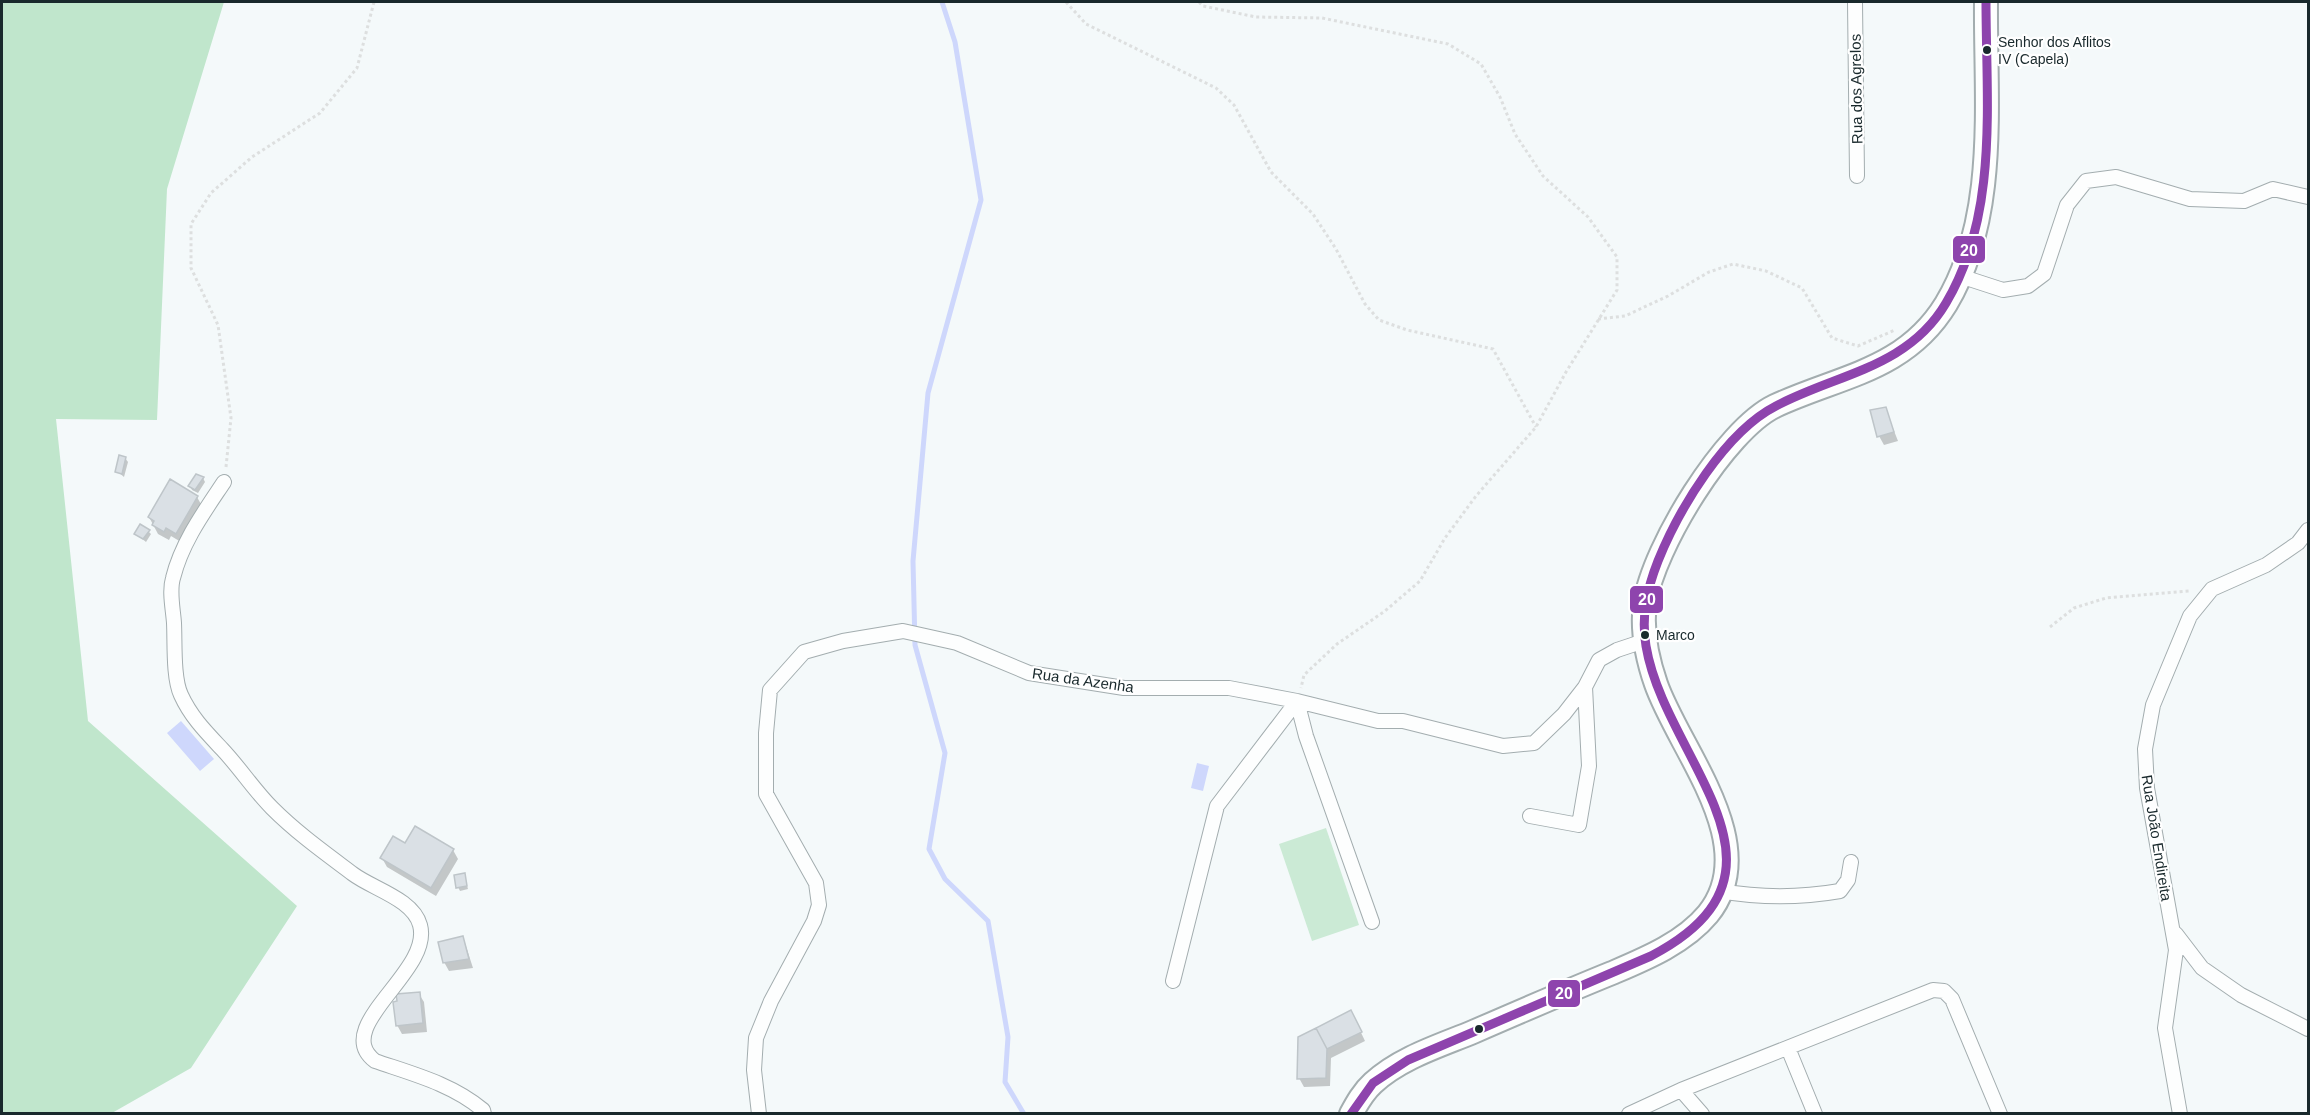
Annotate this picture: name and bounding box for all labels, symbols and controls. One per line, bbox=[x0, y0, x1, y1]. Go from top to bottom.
street label: Rua dos Agrelos bbox=[1847, 34, 1865, 144]
place label: Senhor dos Aflitos IV (Capela) bbox=[1998, 34, 2111, 67]
marker: Senhor dos Aflitos IV (Capela) bbox=[1981, 44, 1993, 56]
line badge: 20 bbox=[1952, 235, 1986, 264]
text: 20 bbox=[1960, 242, 1978, 259]
line badge: 20 bbox=[1629, 585, 1664, 614]
text: 20 bbox=[1638, 591, 1656, 608]
place label: Marco bbox=[1656, 627, 1695, 643]
marker: Marco bbox=[1639, 629, 1651, 641]
street label: Rua da Azenha bbox=[1031, 664, 1136, 696]
street label: Rua João Endireita bbox=[2139, 774, 2175, 903]
line badge: 20 bbox=[1547, 979, 1581, 1008]
text: 20 bbox=[1555, 985, 1573, 1002]
unlabelled marker bbox=[1473, 1023, 1485, 1035]

